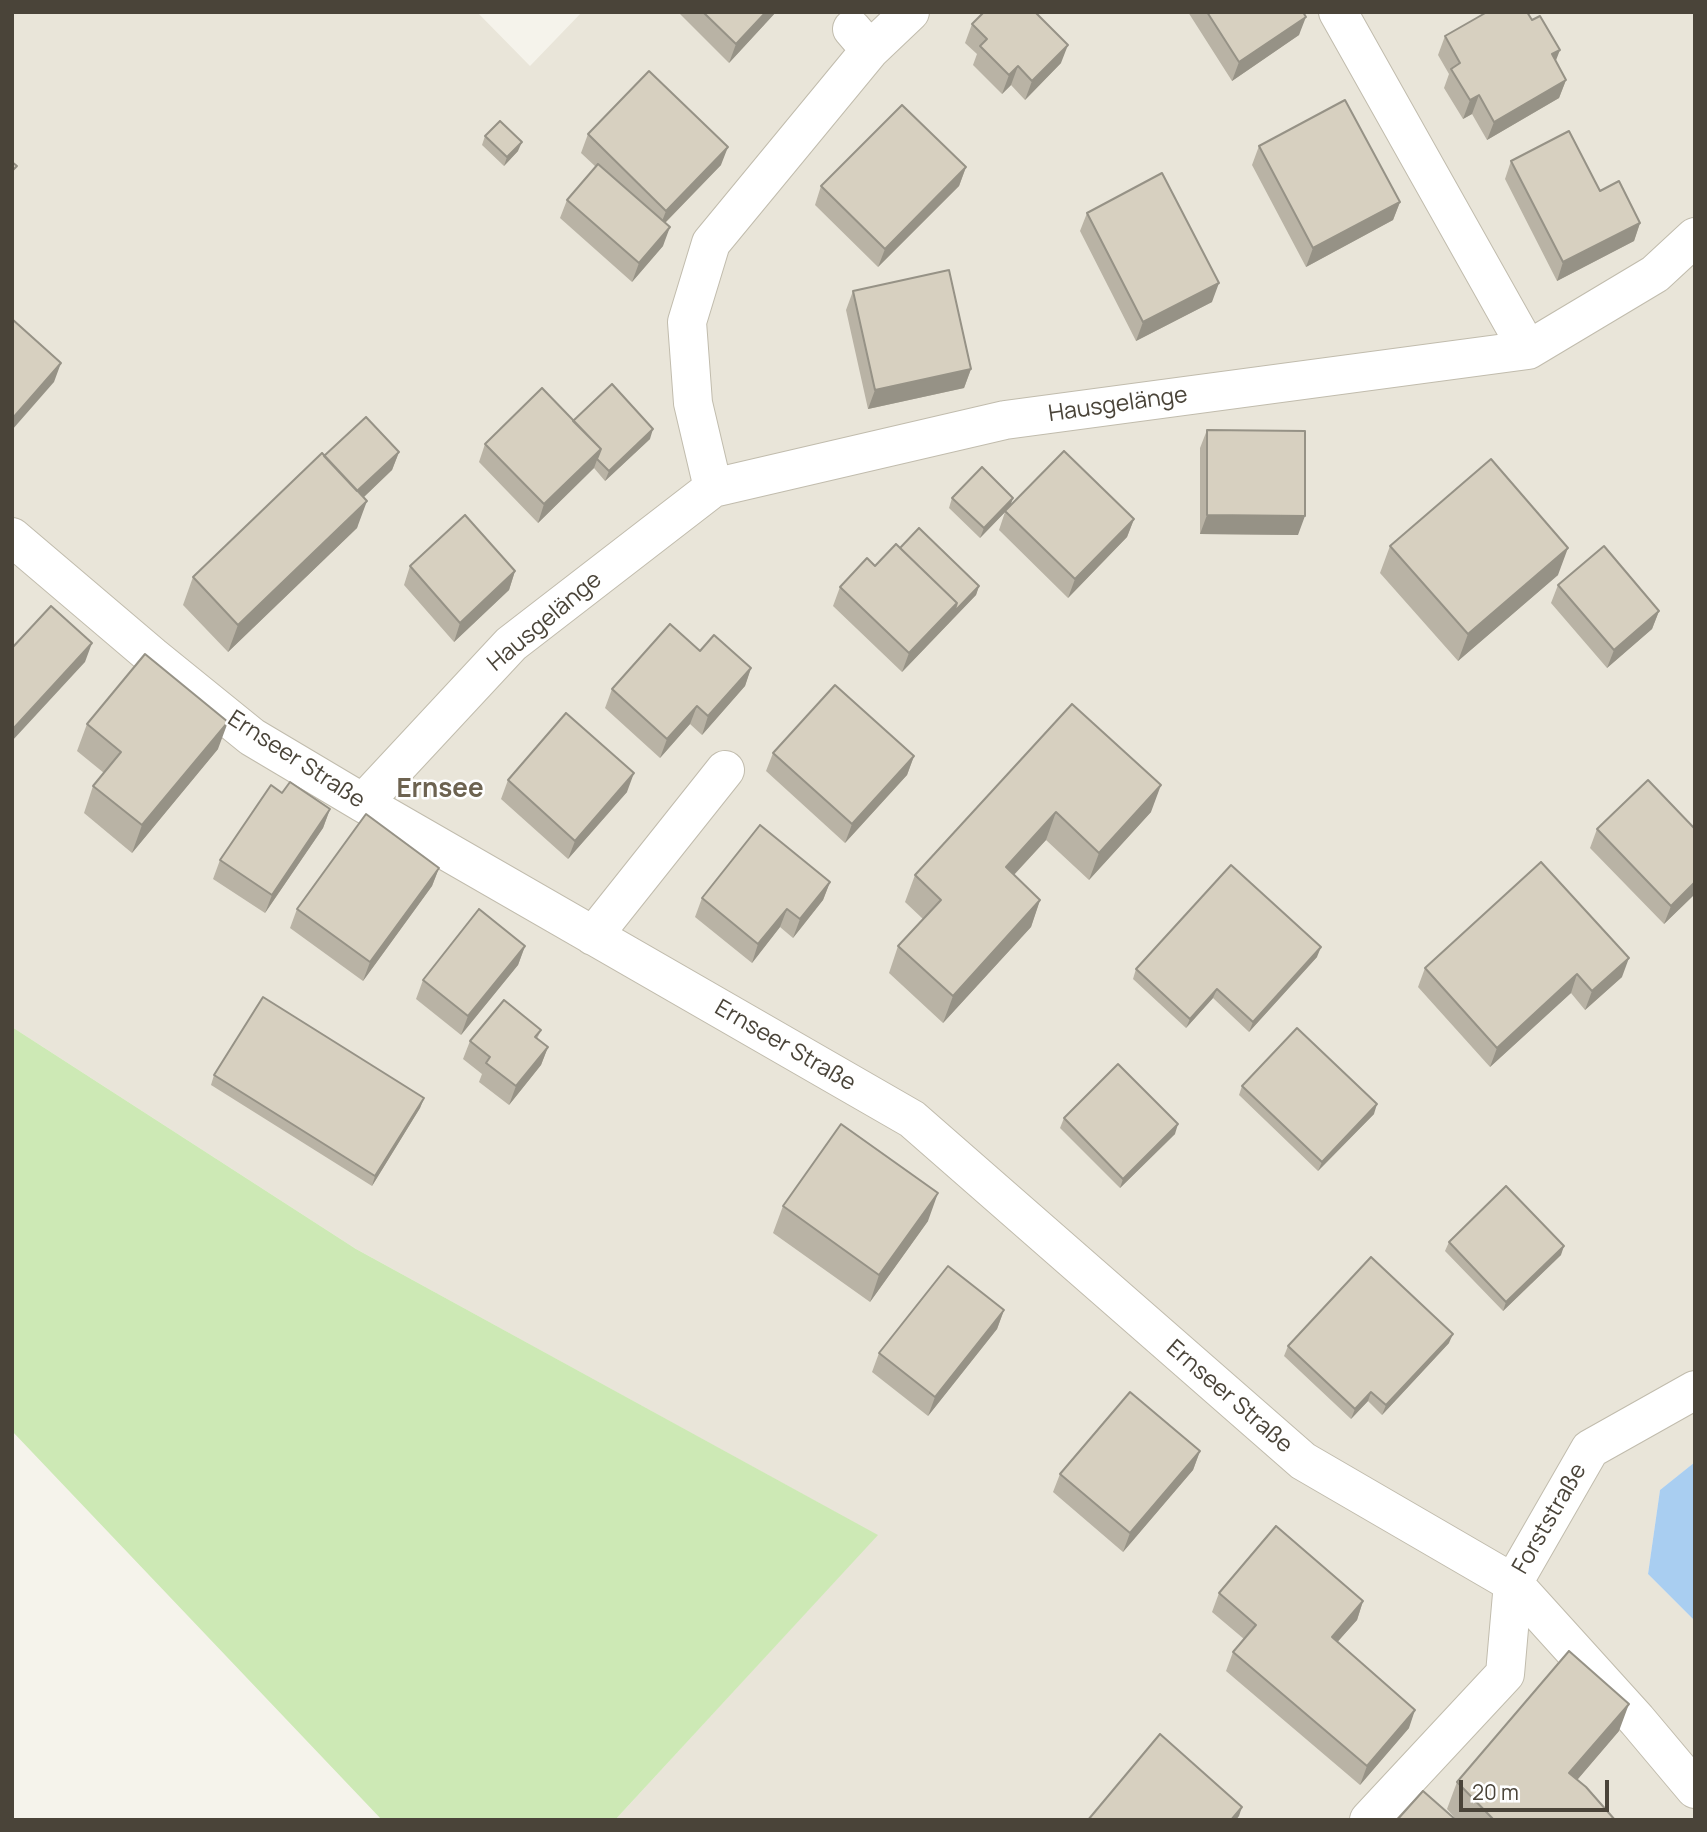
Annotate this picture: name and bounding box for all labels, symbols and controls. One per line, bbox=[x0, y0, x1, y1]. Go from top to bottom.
street label: Hausgelänge bbox=[1047, 382, 1189, 428]
street label: Hausgelänge bbox=[482, 566, 608, 678]
street label: Ernseer Straße bbox=[222, 705, 370, 815]
district label: Ernsee bbox=[396, 774, 484, 806]
street label: Ernseer Straße bbox=[710, 995, 860, 1097]
street label: Ernseer Straße bbox=[1160, 1335, 1298, 1459]
street label: Forststraße bbox=[1507, 1459, 1593, 1579]
scale bar bbox=[1462, 1766, 1612, 1810]
text: 20 m bbox=[1472, 1778, 1519, 1806]

